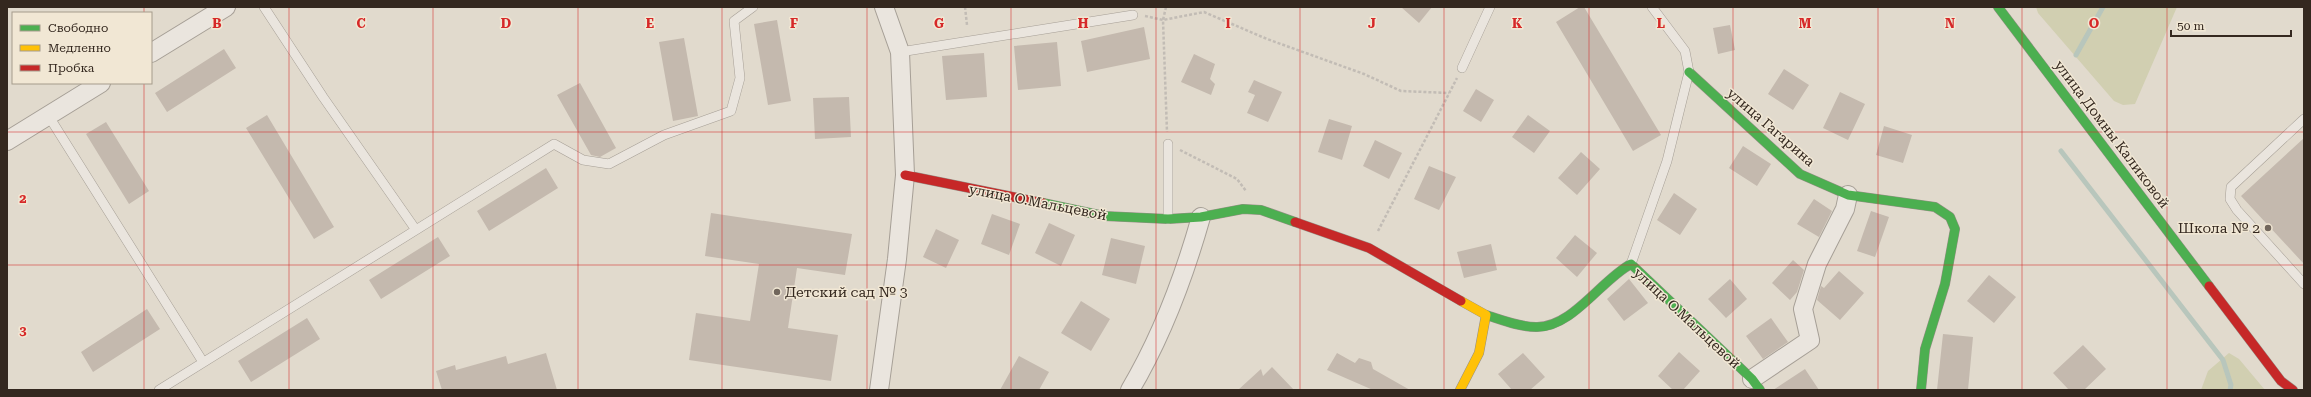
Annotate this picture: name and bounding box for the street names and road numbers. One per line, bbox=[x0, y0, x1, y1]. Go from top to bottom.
street label: улица Домны Каликовой bbox=[2051, 57, 2173, 211]
street label: улица Гагарина bbox=[1724, 85, 1818, 170]
street label: улица О.Мальцевой bbox=[968, 181, 1108, 223]
street label: улица О.Мальцевой bbox=[1630, 264, 1744, 372]

